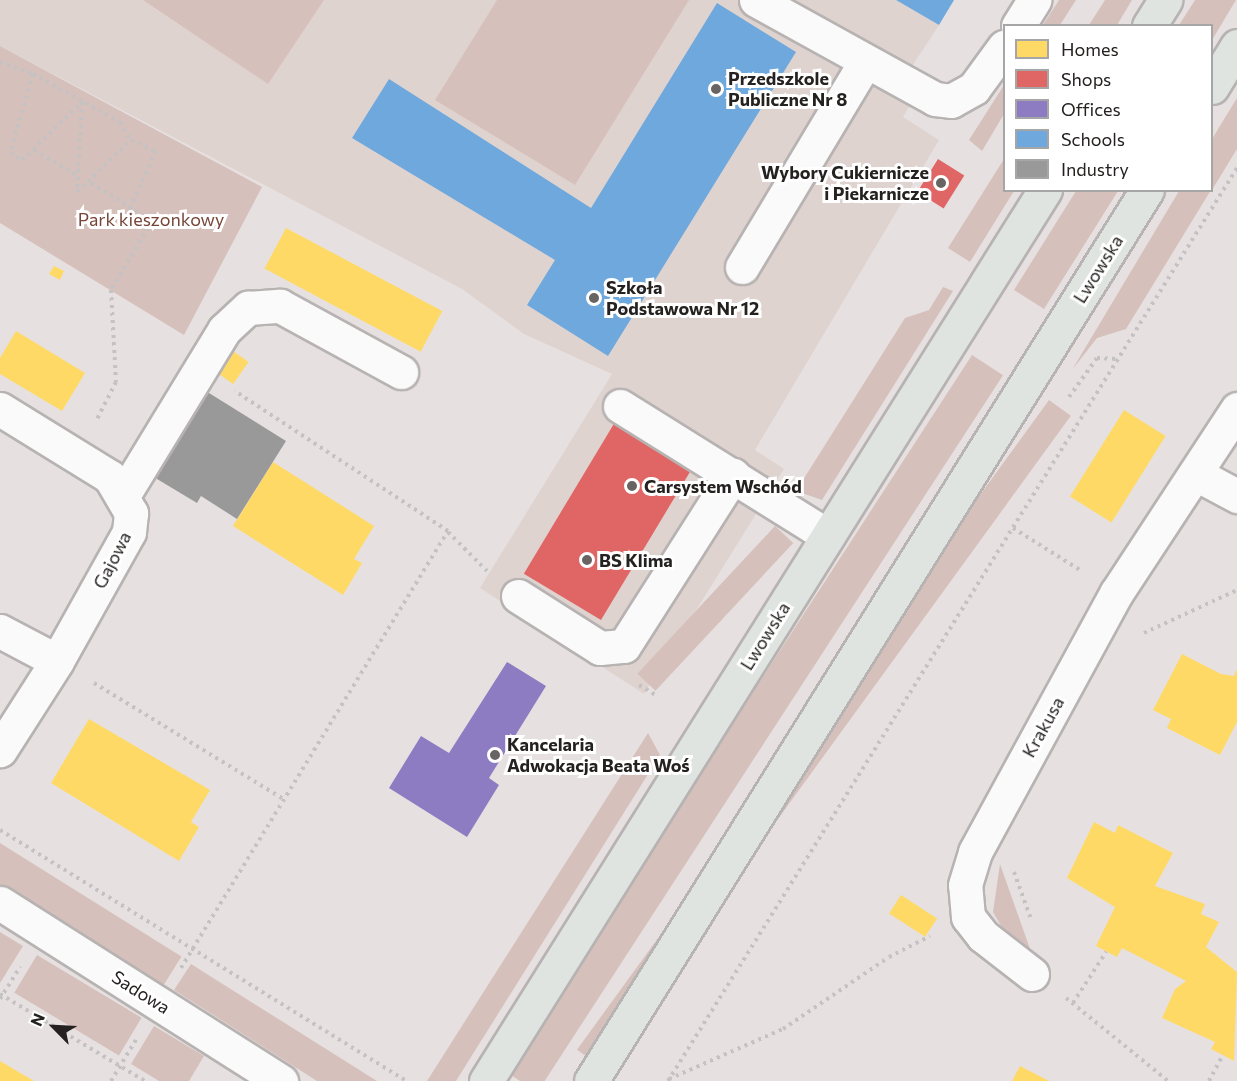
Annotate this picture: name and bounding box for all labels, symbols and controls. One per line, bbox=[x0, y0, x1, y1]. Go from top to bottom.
legend bbox=[1003, 24, 1213, 192]
text: Homes bbox=[1061, 38, 1119, 60]
place label: Przedszkole Publiczne Nr 8 bbox=[728, 68, 847, 110]
text: Shops bbox=[1061, 68, 1111, 90]
marker: Przedszkole Publiczne Nr 8 bbox=[709, 82, 723, 96]
text: Offices bbox=[1061, 98, 1121, 120]
text: Schools bbox=[1061, 128, 1125, 150]
text: Industry bbox=[1061, 158, 1129, 180]
place label: Wybory Cukiernicze i Piekarnicze bbox=[761, 162, 929, 204]
marker: Wybory Cukiernicze i Piekarnicze bbox=[934, 176, 948, 190]
park label: Park kieszonkowy bbox=[78, 208, 224, 230]
street label: Lwowska bbox=[1069, 231, 1127, 307]
place label: Szkoła Podstawowa Nr 12 bbox=[606, 277, 759, 320]
marker: Szkoła Podstawowa Nr 12 bbox=[587, 291, 601, 305]
place label: Carsystem Wschód bbox=[644, 475, 802, 497]
marker: Carsystem Wschód bbox=[625, 479, 639, 493]
street label: Gajowa bbox=[88, 528, 136, 592]
place label: BS Klima bbox=[599, 549, 673, 571]
marker: BS Klima bbox=[580, 553, 594, 567]
street label: Lwowska bbox=[736, 598, 794, 674]
street label: Krakusa bbox=[1018, 693, 1068, 761]
place label: Kancelaria Adwokacja Beata Woś bbox=[507, 734, 690, 777]
marker: Kancelaria Adwokacja Beata Woś bbox=[488, 748, 502, 762]
street label: Sadowa bbox=[108, 966, 174, 1018]
north arrow bbox=[24, 997, 84, 1057]
text: N bbox=[26, 1010, 48, 1029]

